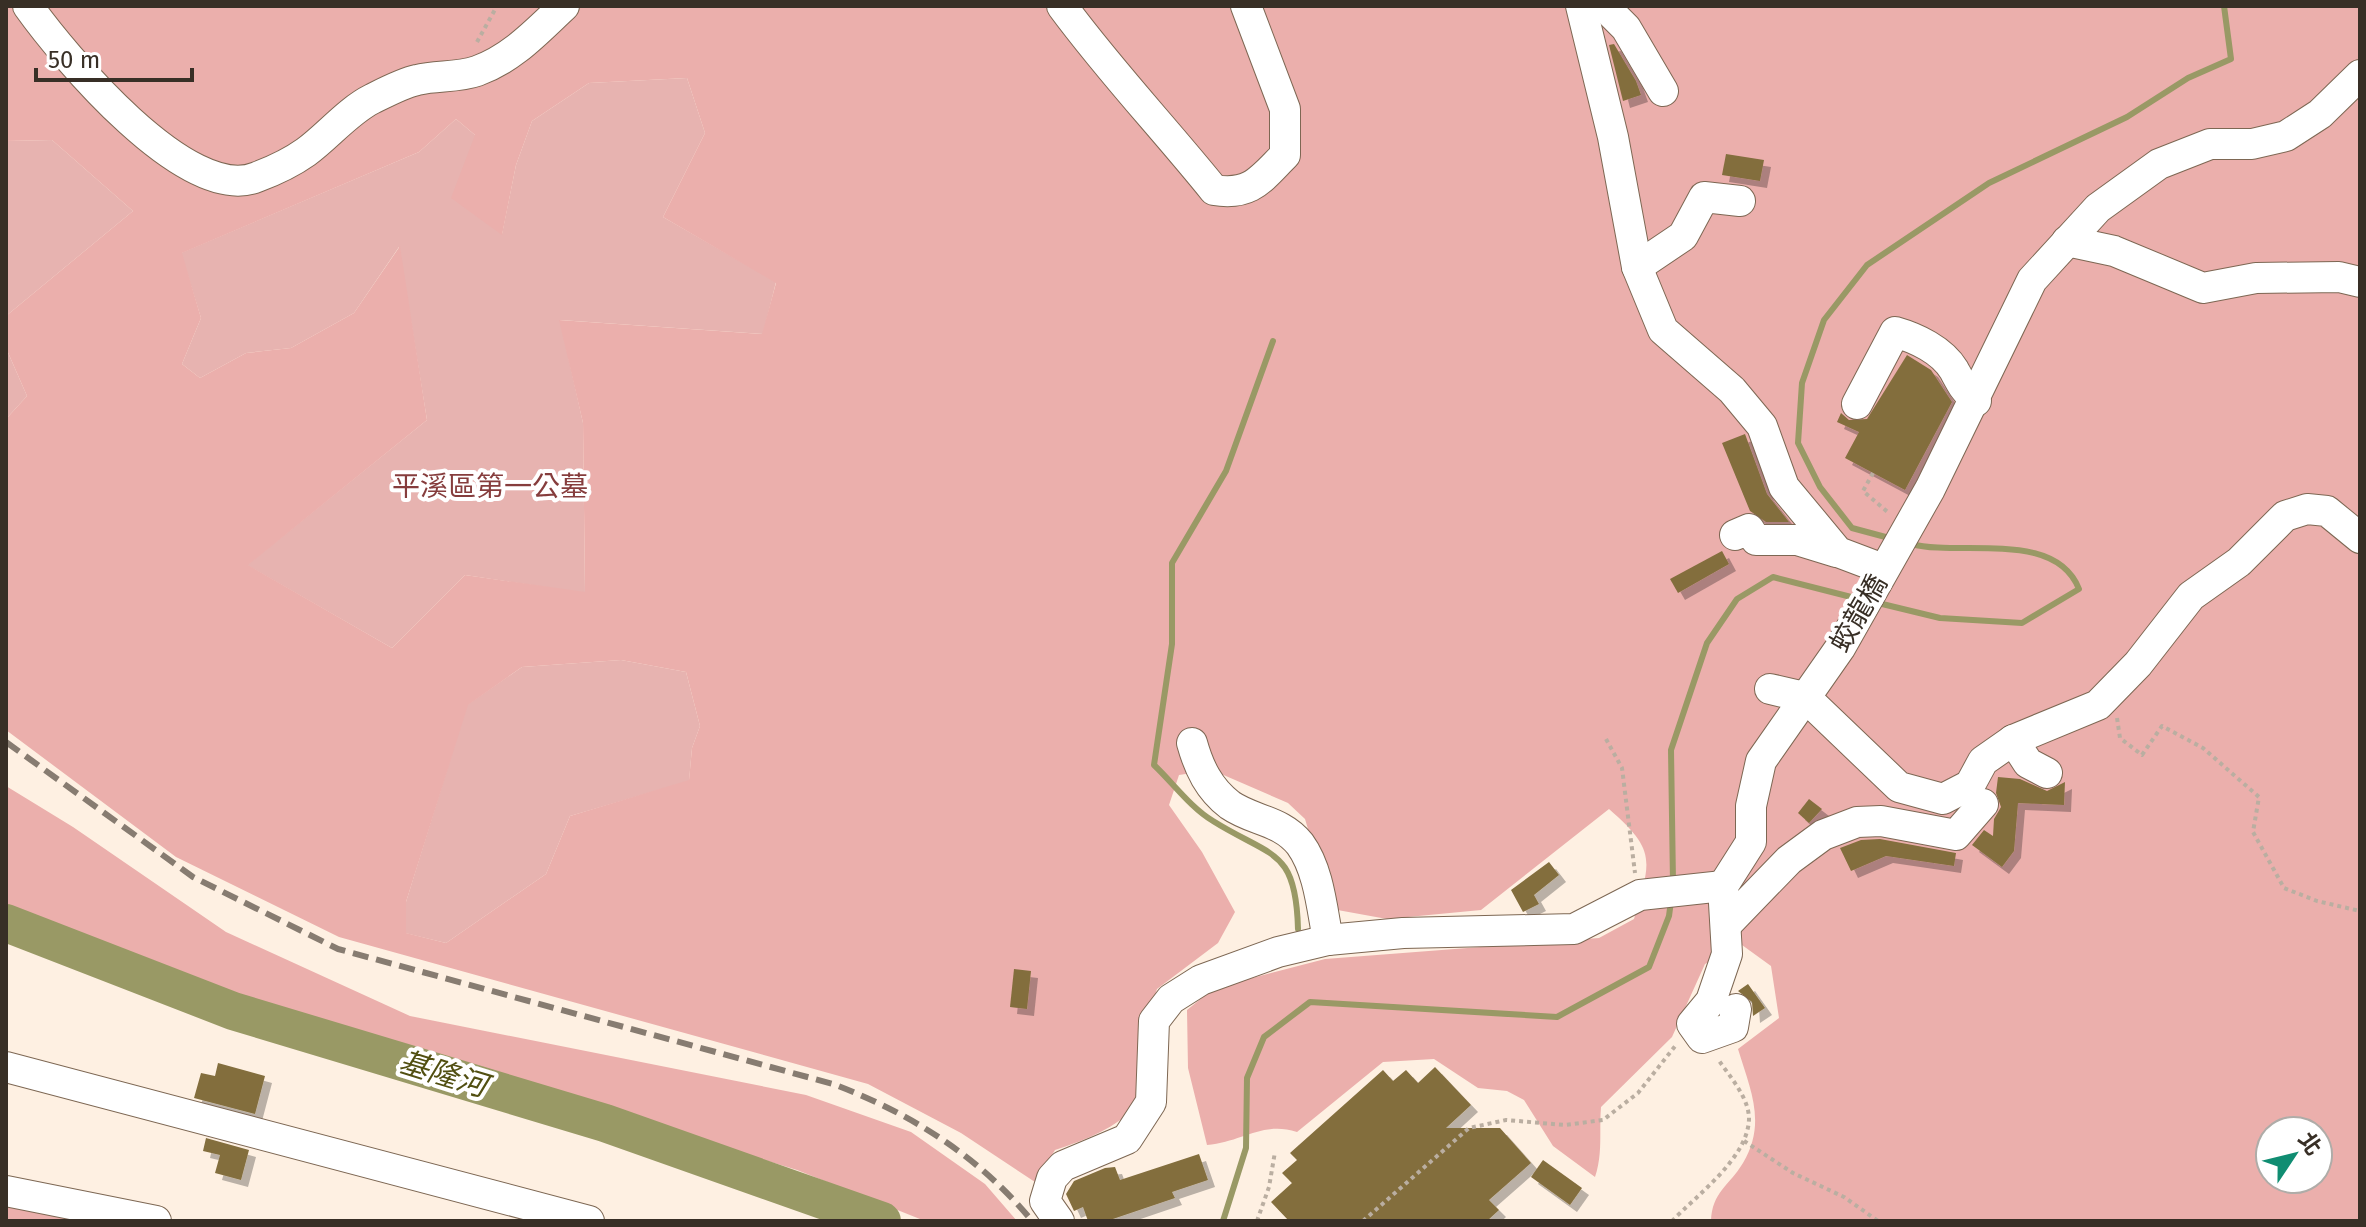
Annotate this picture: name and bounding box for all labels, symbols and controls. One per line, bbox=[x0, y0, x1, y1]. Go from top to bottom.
scale bar bbox=[36, 32, 192, 82]
text: 50 m bbox=[48, 46, 100, 74]
park label: 平溪區第一公墓 bbox=[392, 470, 588, 503]
street label: 蛟龍橋 bbox=[1823, 569, 1894, 658]
water label: 基隆河 bbox=[395, 1044, 496, 1106]
north arrow bbox=[2254, 1115, 2334, 1195]
text: 北 bbox=[2293, 1127, 2327, 1161]

